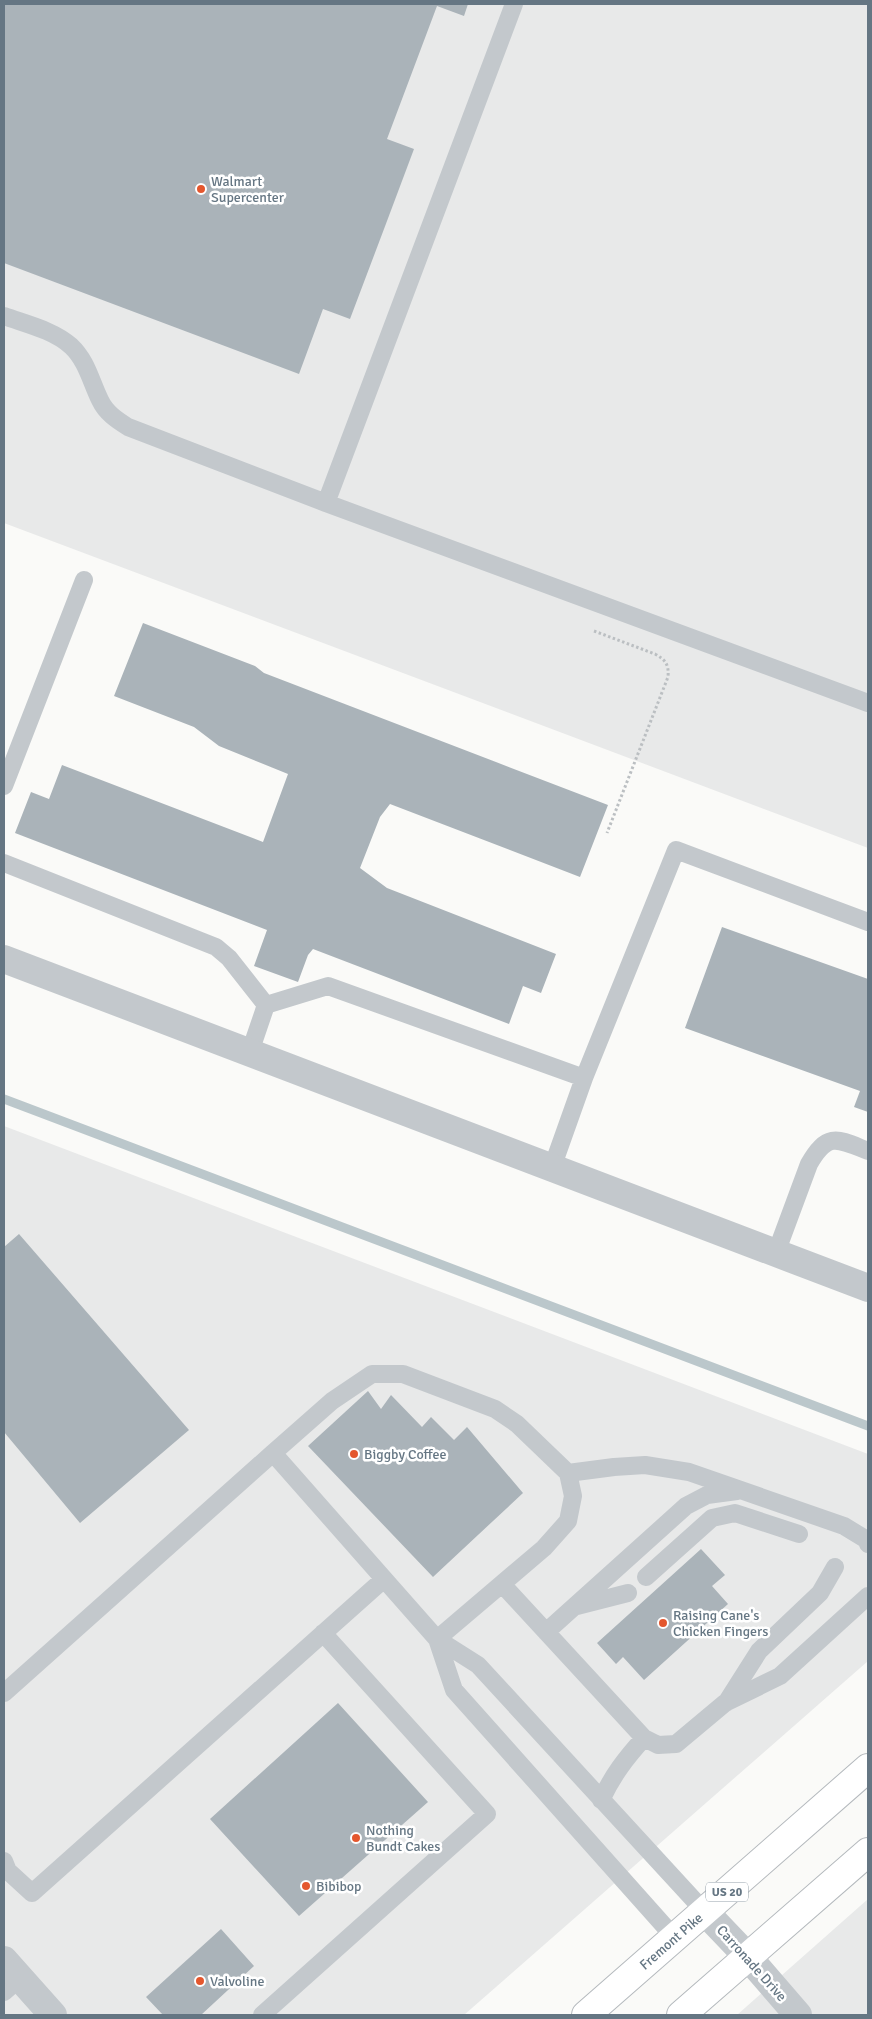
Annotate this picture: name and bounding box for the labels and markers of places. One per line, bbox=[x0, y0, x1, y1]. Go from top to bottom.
place label: Walmart Supercenter bbox=[211, 173, 285, 206]
marker: Walmart Supercenter bbox=[195, 183, 207, 195]
place label: Biggby Coffee bbox=[364, 1446, 446, 1463]
marker: Biggby Coffee bbox=[348, 1448, 360, 1460]
place label: Raising Cane's Chicken Fingers bbox=[673, 1607, 768, 1640]
marker: Raising Cane's Chicken Fingers bbox=[657, 1617, 669, 1629]
place label: Nothing Bundt Cakes bbox=[366, 1822, 441, 1855]
marker: Nothing Bundt Cakes bbox=[350, 1832, 362, 1844]
place label: Bibibop bbox=[316, 1878, 362, 1895]
marker: Bibibop bbox=[300, 1880, 312, 1892]
place label: Valvoline bbox=[210, 1973, 265, 1990]
marker: Valvoline bbox=[194, 1975, 206, 1987]

